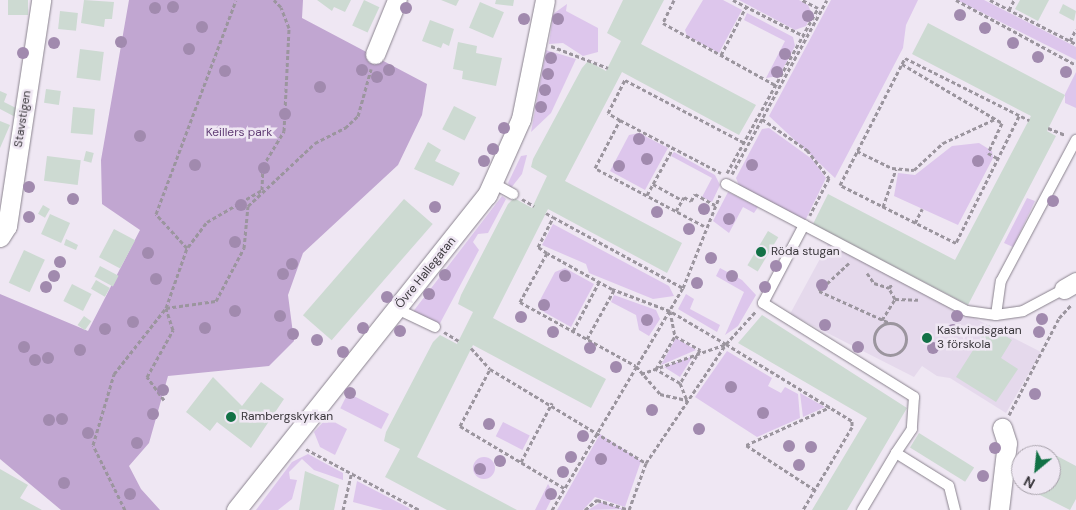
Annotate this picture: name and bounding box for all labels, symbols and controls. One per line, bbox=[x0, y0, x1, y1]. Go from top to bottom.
street label: Stavstigen bbox=[11, 89, 35, 149]
park label: Keillers park bbox=[206, 126, 272, 140]
street label: Övre Hallegatan bbox=[393, 234, 459, 312]
place label: Röda stugan bbox=[771, 245, 840, 259]
marker: Röda stugan bbox=[755, 246, 767, 258]
place label: Kastvindsgatan 3 förskola bbox=[937, 324, 1022, 352]
marker: Kastvindsgatan 3 förskola bbox=[921, 332, 933, 344]
place label: Rambergskyrkan bbox=[241, 410, 333, 424]
marker: Rambergskyrkan bbox=[225, 411, 237, 423]
north arrow bbox=[1011, 445, 1061, 495]
text: N bbox=[1021, 472, 1038, 493]

